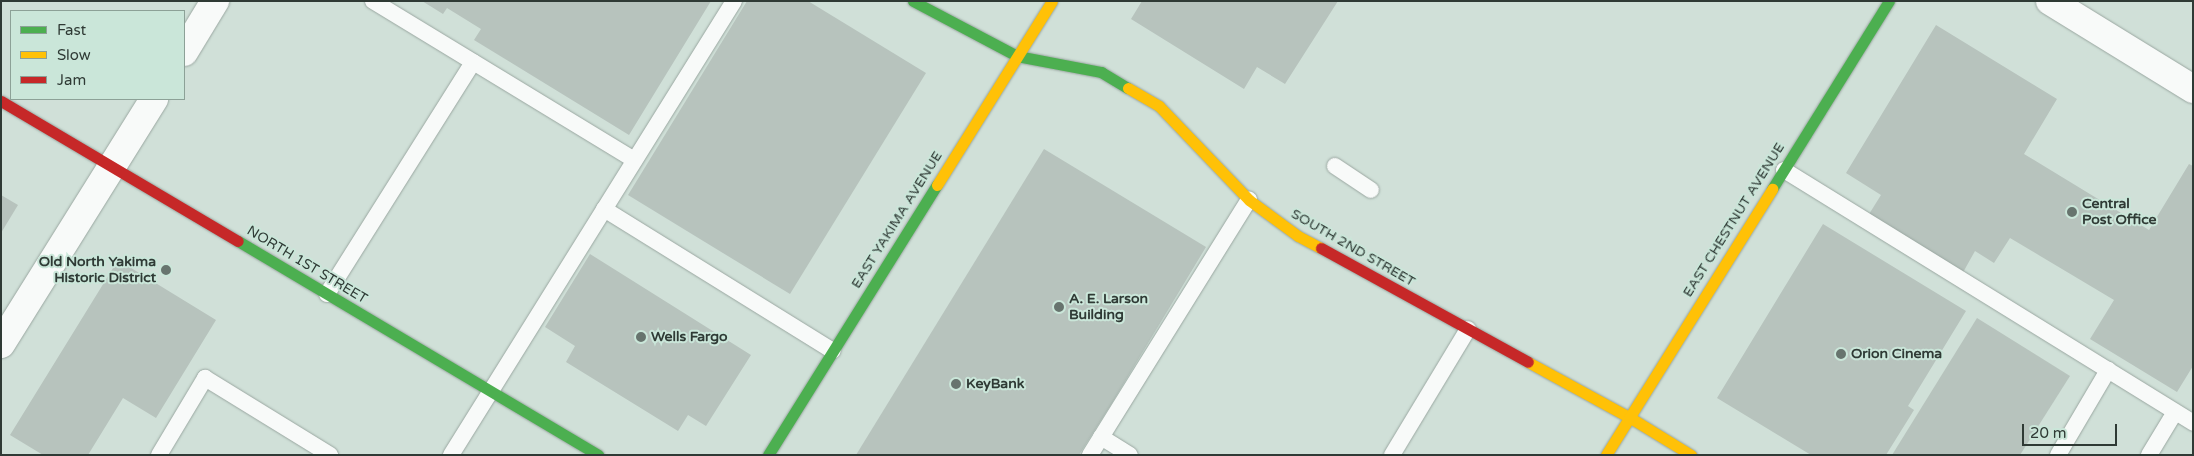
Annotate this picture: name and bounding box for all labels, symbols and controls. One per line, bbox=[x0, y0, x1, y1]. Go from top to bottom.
legend bbox=[10, 10, 185, 100]
text: Fast bbox=[57, 21, 86, 39]
text: Slow bbox=[57, 46, 91, 64]
text: Jam bbox=[57, 71, 86, 89]
street label: EAST CHESTNUT AVENUE bbox=[1680, 140, 1788, 300]
street label: EAST YAKIMA AVENUE bbox=[848, 148, 946, 292]
place label: Central Post Office bbox=[2082, 196, 2157, 228]
street label: SOUTH 2ND STREET bbox=[1288, 206, 1418, 290]
marker: Central Post Office bbox=[2066, 206, 2078, 218]
street label: NORTH 1ST STREET bbox=[244, 222, 370, 308]
place label: Old North Yakima Historic District bbox=[39, 254, 156, 286]
marker: Old North Yakima Historic District bbox=[160, 264, 172, 276]
place label: A. E. Larson Building bbox=[1069, 291, 1148, 324]
marker: A. E. Larson Building bbox=[1053, 301, 1065, 313]
place label: Wells Fargo bbox=[651, 329, 728, 345]
marker: Wells Fargo bbox=[635, 331, 647, 343]
place label: Orion Cinema bbox=[1851, 346, 1942, 362]
marker: Orion Cinema bbox=[1835, 348, 1847, 360]
place label: KeyBank bbox=[966, 376, 1024, 392]
marker: KeyBank bbox=[950, 378, 962, 390]
scale bar bbox=[2024, 414, 2119, 446]
text: 20 m bbox=[2030, 424, 2067, 442]

